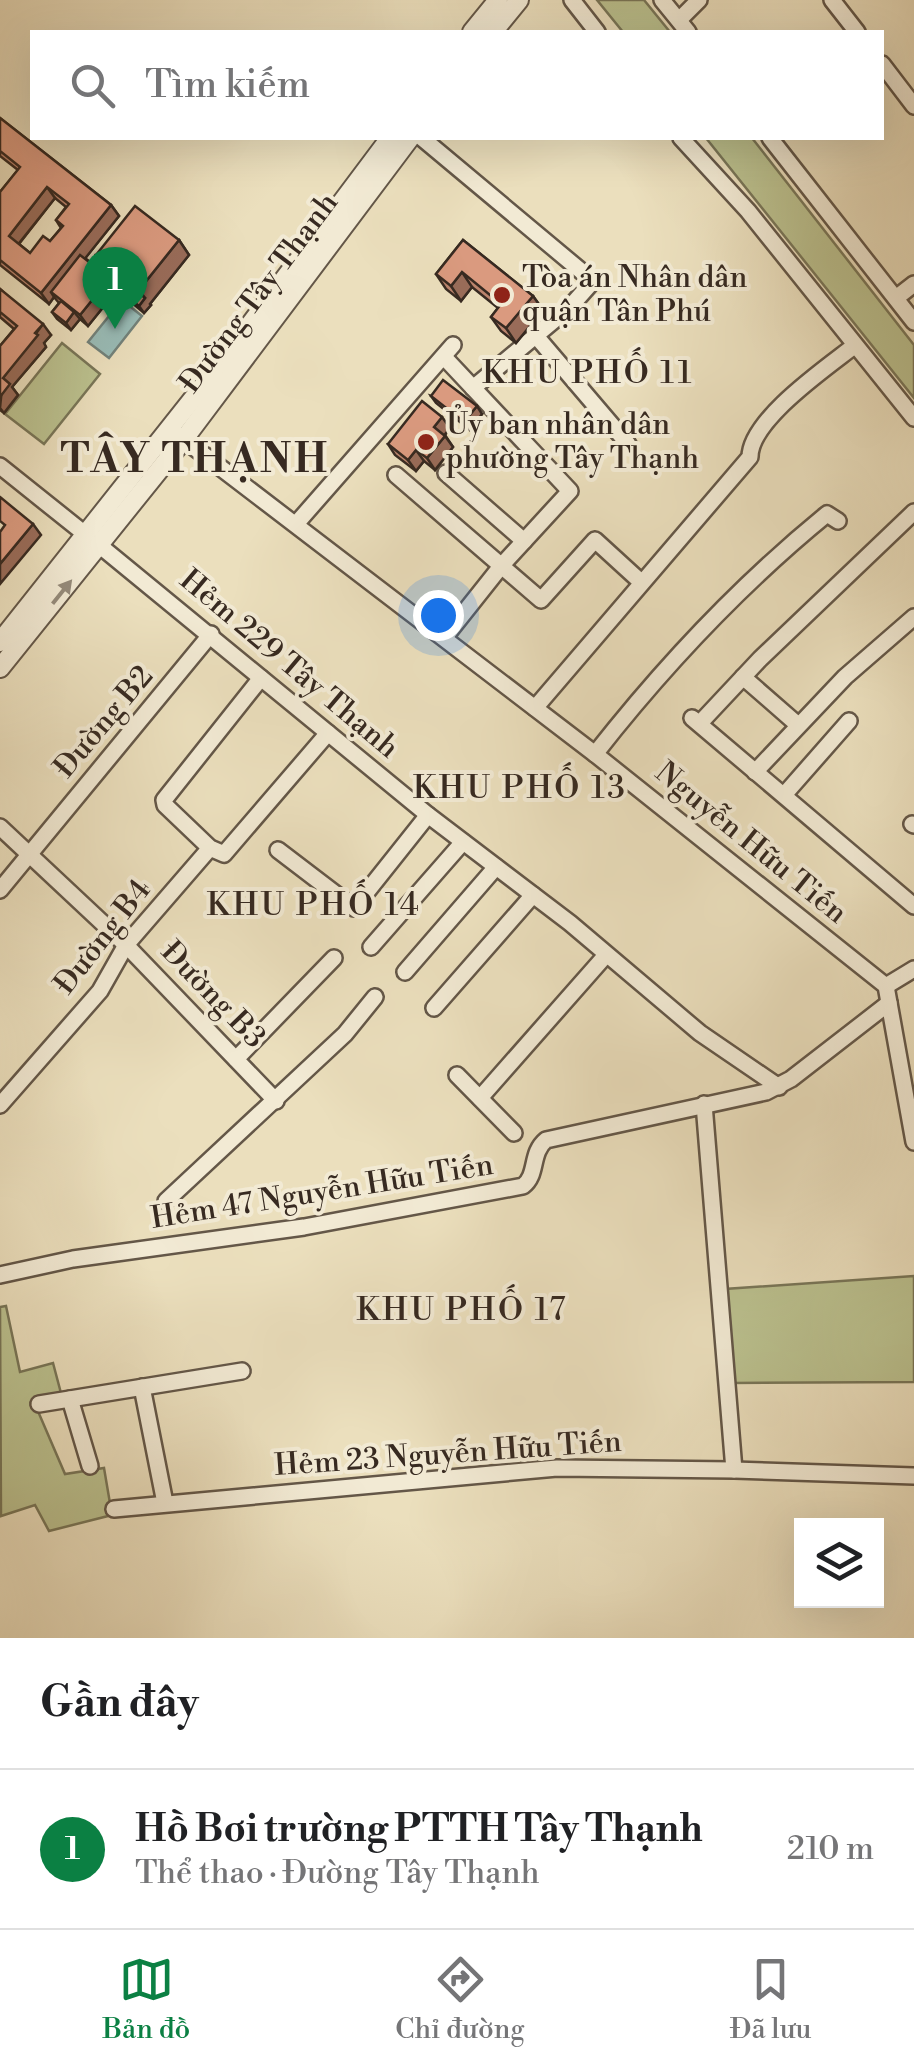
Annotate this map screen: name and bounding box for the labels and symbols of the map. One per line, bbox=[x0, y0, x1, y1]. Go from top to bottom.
street label: Đường Tây Thạnh bbox=[171, 185, 347, 401]
pin: 1 bbox=[82, 246, 148, 329]
place label: Tòa án Nhân dân quận Tân Phú bbox=[522, 259, 748, 331]
marker: Tòa án Nhân dân quận Tân Phú bbox=[491, 284, 513, 306]
district label: KHU PHỐ 11 bbox=[482, 347, 694, 393]
place label: Ủy ban nhân dân phường Tây Thạnh bbox=[446, 403, 699, 478]
district label: TÂY THẠNH bbox=[61, 431, 329, 485]
marker: Ủy ban nhân dân phường Tây Thạnh bbox=[415, 431, 437, 453]
street label: Hẻm 229 Tây Thạnh bbox=[172, 561, 406, 767]
one-way arrow bbox=[51, 580, 72, 605]
your location bbox=[413, 590, 464, 641]
street label: Đường B2 bbox=[46, 658, 162, 786]
street label: Nguyễn Hữu Tiến bbox=[647, 754, 855, 932]
district label: KHU PHỐ 13 bbox=[413, 762, 627, 808]
street label: Đường B4 bbox=[46, 872, 160, 1002]
district label: KHU PHỐ 14 bbox=[207, 879, 421, 925]
street label: Đường B3 bbox=[153, 933, 273, 1057]
street label: Hẻm 47 Nguyễn Hữu Tiến bbox=[148, 1146, 496, 1238]
district label: KHU PHỐ 17 bbox=[356, 1284, 568, 1330]
street label: Hẻm 23 Nguyễn Hữu Tiến bbox=[273, 1423, 623, 1485]

